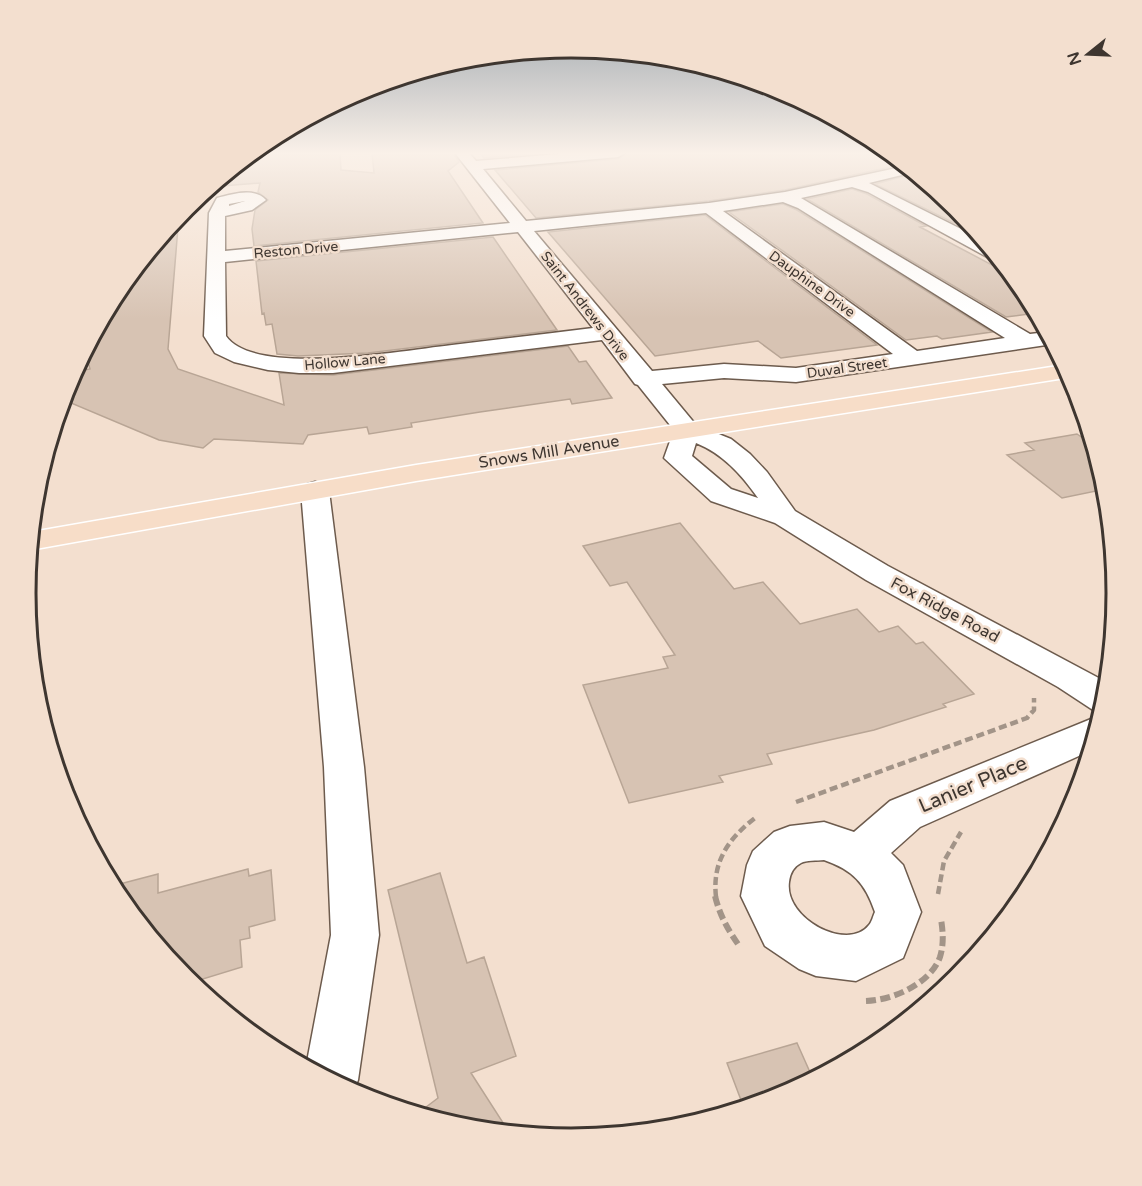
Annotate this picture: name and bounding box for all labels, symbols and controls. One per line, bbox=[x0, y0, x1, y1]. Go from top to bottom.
north arrow bbox=[1058, 24, 1118, 84]
text: N bbox=[1063, 49, 1086, 68]
street label: Reston Drive bbox=[253, 238, 339, 262]
street label: Dauphine Drive bbox=[766, 247, 858, 321]
street label: Saint Andrews Drive bbox=[537, 248, 633, 364]
street label: Hollow Lane bbox=[304, 350, 386, 374]
street label: Duval Street bbox=[806, 354, 889, 382]
street label: Snows Mill Avenue bbox=[477, 431, 621, 473]
street label: Fox Ridge Road bbox=[887, 573, 1003, 647]
street label: Lanier Place bbox=[915, 751, 1031, 819]

